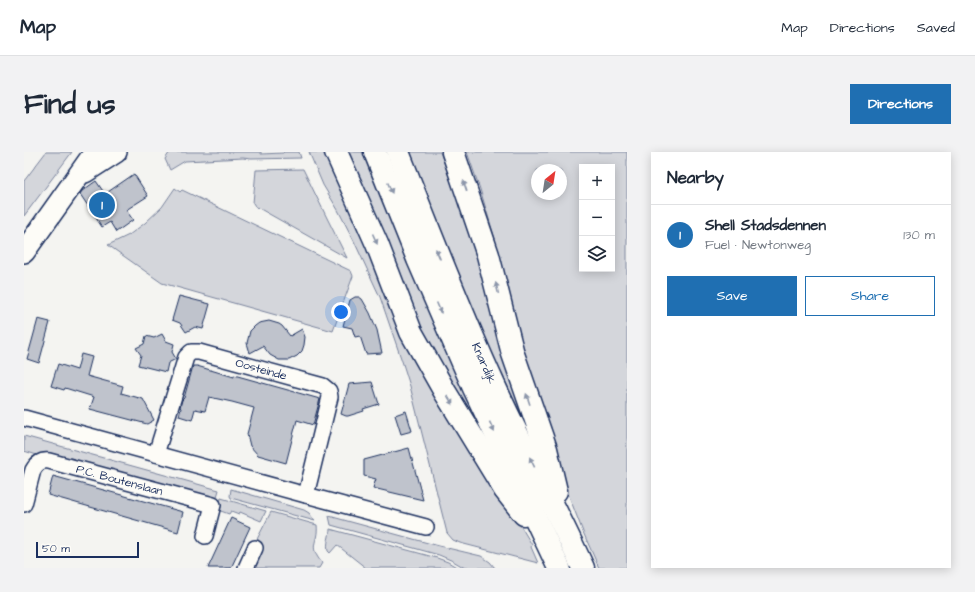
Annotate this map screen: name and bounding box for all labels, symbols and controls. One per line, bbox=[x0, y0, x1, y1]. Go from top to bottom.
text: Map bbox=[20, 14, 56, 41]
text: Map bbox=[781, 18, 808, 38]
text: Directions bbox=[830, 18, 895, 38]
text: Saved bbox=[917, 18, 955, 38]
button: Directions bbox=[850, 84, 951, 124]
text: Find us bbox=[24, 85, 115, 124]
north arrow bbox=[531, 164, 567, 200]
map controls bbox=[579, 164, 615, 272]
button: + bbox=[579, 164, 615, 200]
text: Nearby bbox=[667, 166, 724, 190]
one-way arrow bbox=[462, 179, 468, 191]
one-way arrow bbox=[387, 183, 393, 195]
pin: 1 bbox=[89, 190, 115, 220]
button: − bbox=[579, 200, 615, 236]
text: Shell Stadsdennen bbox=[705, 215, 826, 236]
text: 1 bbox=[679, 226, 681, 244]
text: 130 m bbox=[903, 226, 935, 244]
one-way arrow bbox=[372, 233, 378, 244]
button: layers bbox=[579, 236, 615, 272]
text: Fuel · Newtonweg bbox=[705, 236, 811, 254]
one-way arrow bbox=[435, 249, 441, 260]
button: Save bbox=[667, 276, 797, 316]
button: Share bbox=[805, 276, 935, 316]
one-way arrow bbox=[493, 282, 499, 294]
your location bbox=[331, 302, 351, 322]
one-way arrow bbox=[436, 303, 442, 314]
street label: Knardijk bbox=[467, 340, 501, 387]
street label: Oosteinde bbox=[233, 354, 289, 385]
one-way arrow bbox=[525, 393, 531, 405]
one-way arrow bbox=[446, 394, 453, 406]
one-way arrow bbox=[489, 421, 495, 433]
one-way arrow bbox=[529, 456, 535, 467]
street label: P.C. Boutenslaan bbox=[74, 461, 165, 500]
scale bar bbox=[36, 540, 139, 559]
text: 50 m bbox=[42, 541, 70, 556]

